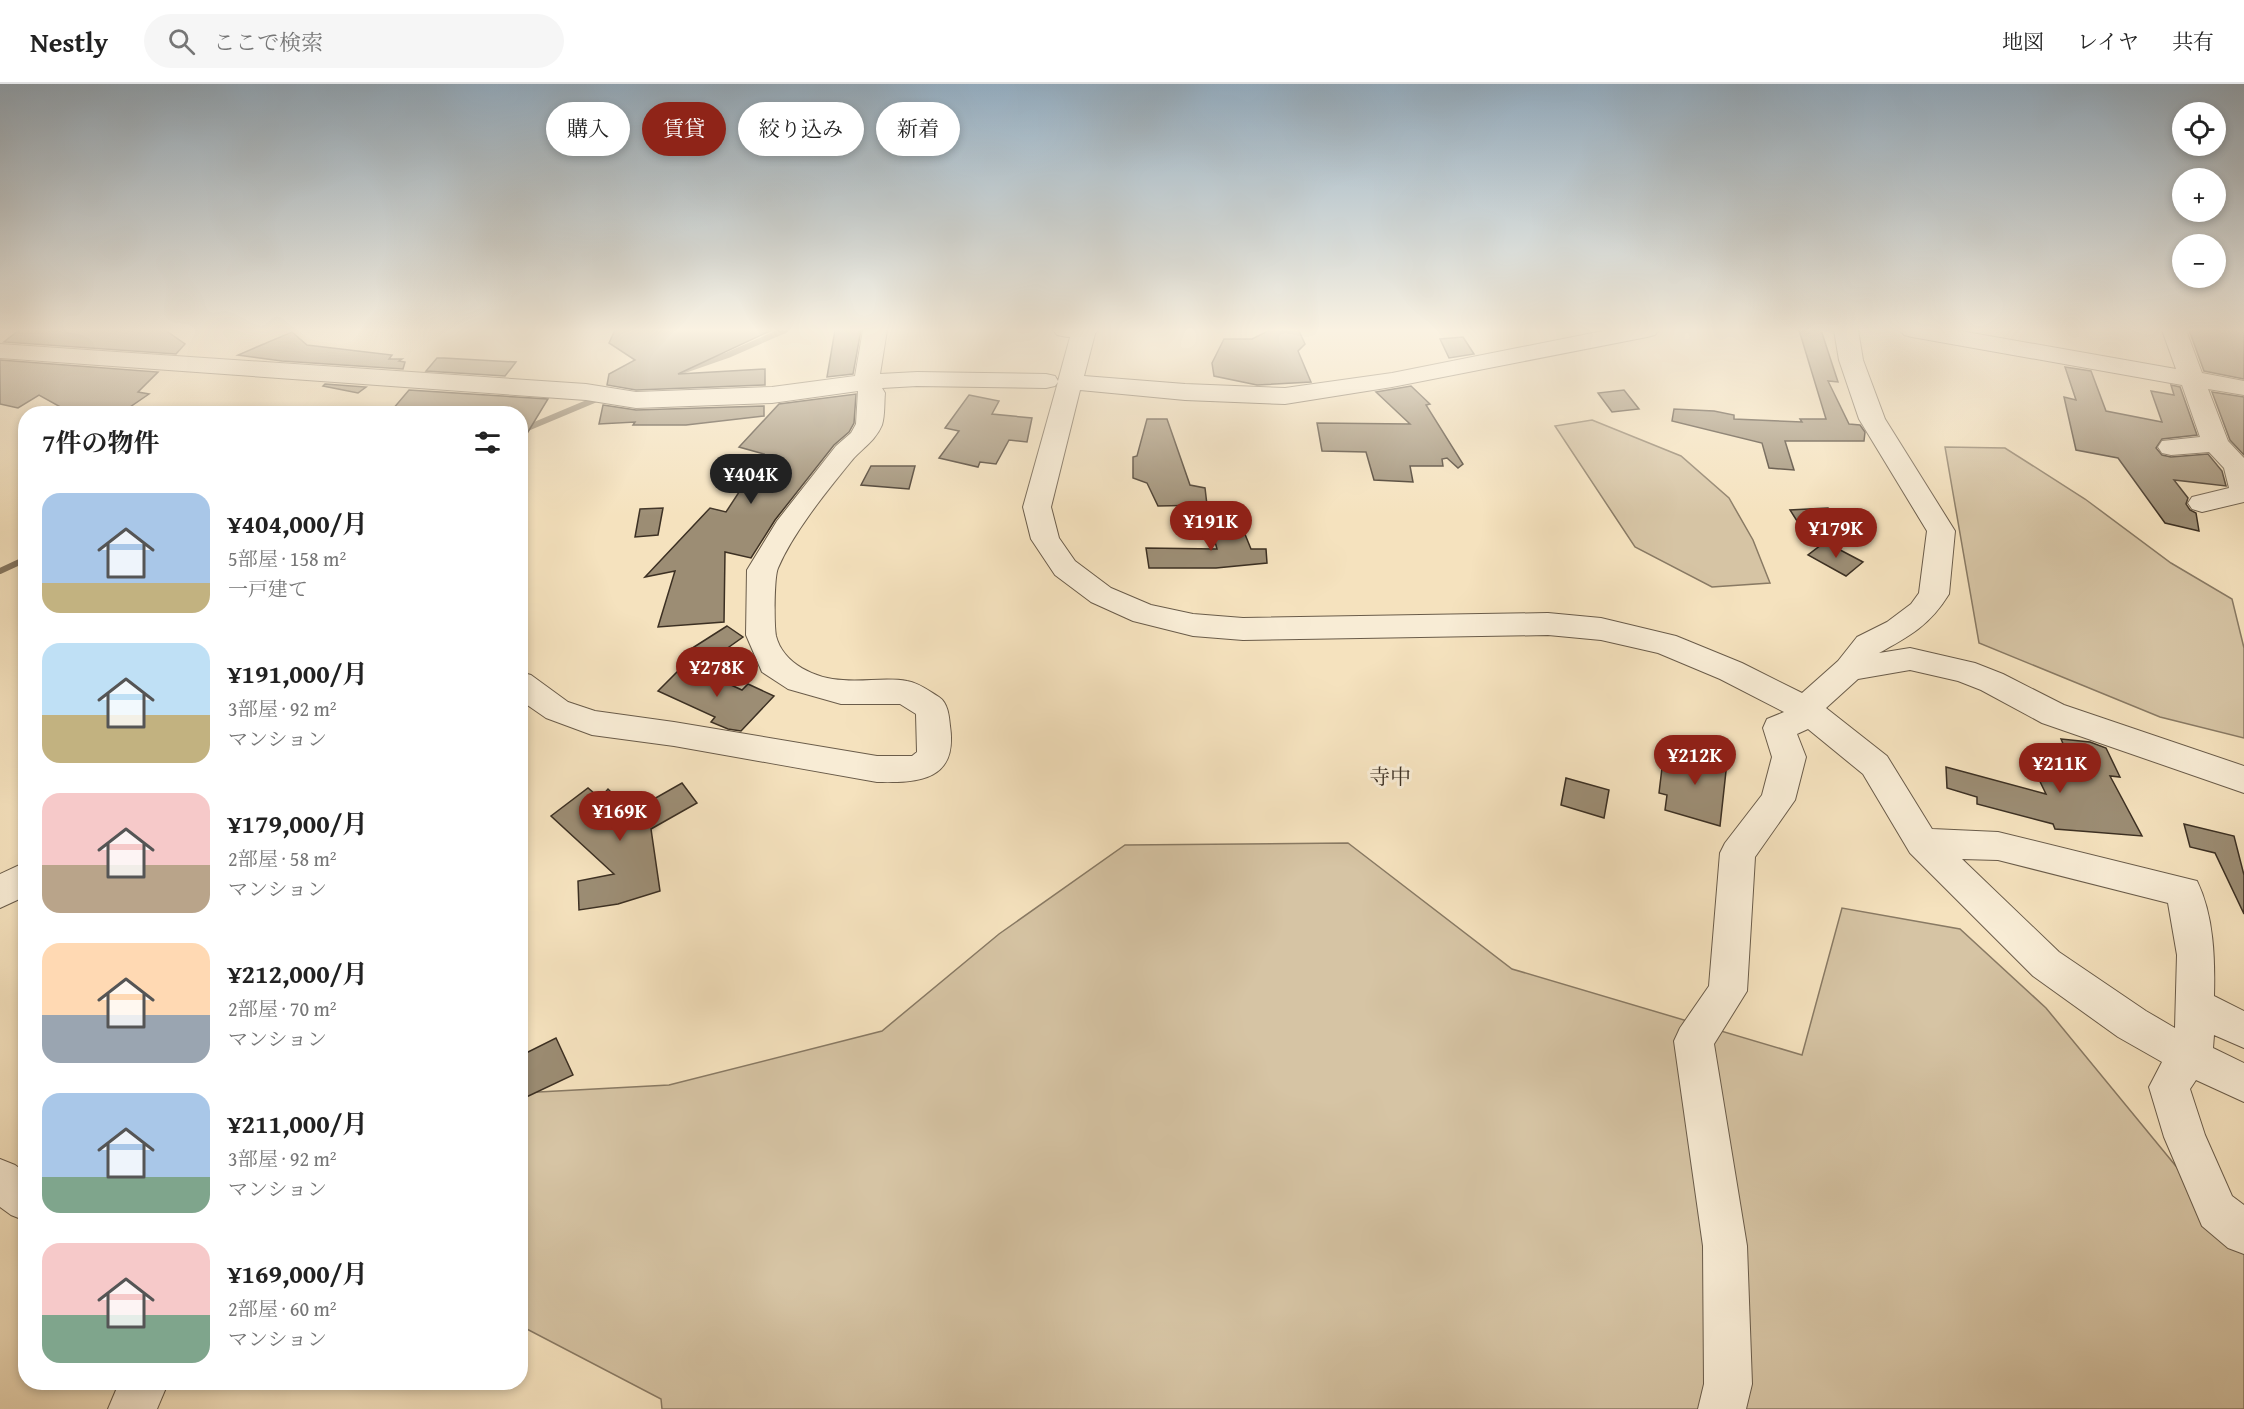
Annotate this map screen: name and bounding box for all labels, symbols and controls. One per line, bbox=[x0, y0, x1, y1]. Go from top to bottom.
search box bbox=[144, 14, 564, 68]
text: Nestly bbox=[30, 21, 108, 62]
icon: search bbox=[165, 25, 198, 58]
text: ここで検索 bbox=[213, 26, 323, 58]
text: 地図 bbox=[2002, 26, 2044, 57]
text: レイヤ bbox=[2077, 26, 2139, 57]
text: 共有 bbox=[2172, 26, 2214, 57]
chip: 購入 bbox=[546, 102, 630, 156]
chip: 賃貸 bbox=[642, 102, 726, 156]
chip: 絞り込み bbox=[738, 102, 864, 156]
chip: 新着 bbox=[876, 102, 960, 156]
map controls bbox=[2172, 102, 2226, 288]
button: locate bbox=[2172, 102, 2226, 156]
button: + bbox=[2172, 168, 2226, 222]
button: − bbox=[2172, 234, 2226, 288]
text: 7件の物件 bbox=[42, 423, 159, 462]
icon: filters bbox=[471, 426, 504, 459]
pin: ¥404K bbox=[709, 454, 793, 505]
text: ¥404K bbox=[724, 459, 778, 488]
pin: ¥191K bbox=[1169, 501, 1253, 552]
text: ¥404,000/月 bbox=[228, 504, 368, 543]
text: ¥191K bbox=[1184, 506, 1238, 535]
pin: ¥179K bbox=[1794, 508, 1878, 559]
text: ¥179K bbox=[1809, 513, 1863, 542]
icon: home bbox=[90, 517, 162, 589]
text: 5部屋 · 158 m² bbox=[228, 544, 346, 573]
text: 一戸建て bbox=[228, 574, 308, 603]
pin: ¥278K bbox=[675, 647, 759, 698]
text: ¥278K bbox=[690, 652, 744, 681]
text: ¥191,000/月 bbox=[228, 654, 368, 693]
icon: home bbox=[90, 667, 162, 739]
text: 3部屋 · 92 m² bbox=[228, 694, 337, 723]
text: マンション bbox=[228, 724, 327, 753]
pin: ¥212K bbox=[1653, 735, 1737, 786]
text: ¥212K bbox=[1668, 740, 1722, 769]
pin: ¥211K bbox=[2018, 743, 2102, 794]
text: ¥211K bbox=[2033, 748, 2087, 777]
district label: 寺中 bbox=[1369, 761, 1411, 792]
pin: ¥169K bbox=[578, 791, 662, 842]
text: ¥169K bbox=[593, 796, 647, 825]
text: ¥179,000/月 bbox=[228, 804, 368, 843]
icon: home bbox=[90, 817, 162, 889]
text: 2部屋 · 58 m² bbox=[228, 844, 337, 873]
text: マンション bbox=[228, 874, 327, 903]
text: ¥212,000/月 bbox=[228, 954, 368, 993]
icon: home bbox=[90, 967, 162, 1039]
text: 2部屋 · 70 m² bbox=[228, 994, 337, 1023]
text: マンション bbox=[228, 1024, 327, 1053]
text: ¥211,000/月 bbox=[228, 1104, 368, 1143]
icon: home bbox=[90, 1117, 162, 1189]
text: 3部屋 · 92 m² bbox=[228, 1144, 337, 1173]
text: マンション bbox=[228, 1174, 327, 1203]
text: ¥169,000/月 bbox=[228, 1254, 368, 1293]
icon: home bbox=[90, 1267, 162, 1339]
text: 2部屋 · 60 m² bbox=[228, 1294, 337, 1323]
text: マンション bbox=[228, 1324, 327, 1353]

